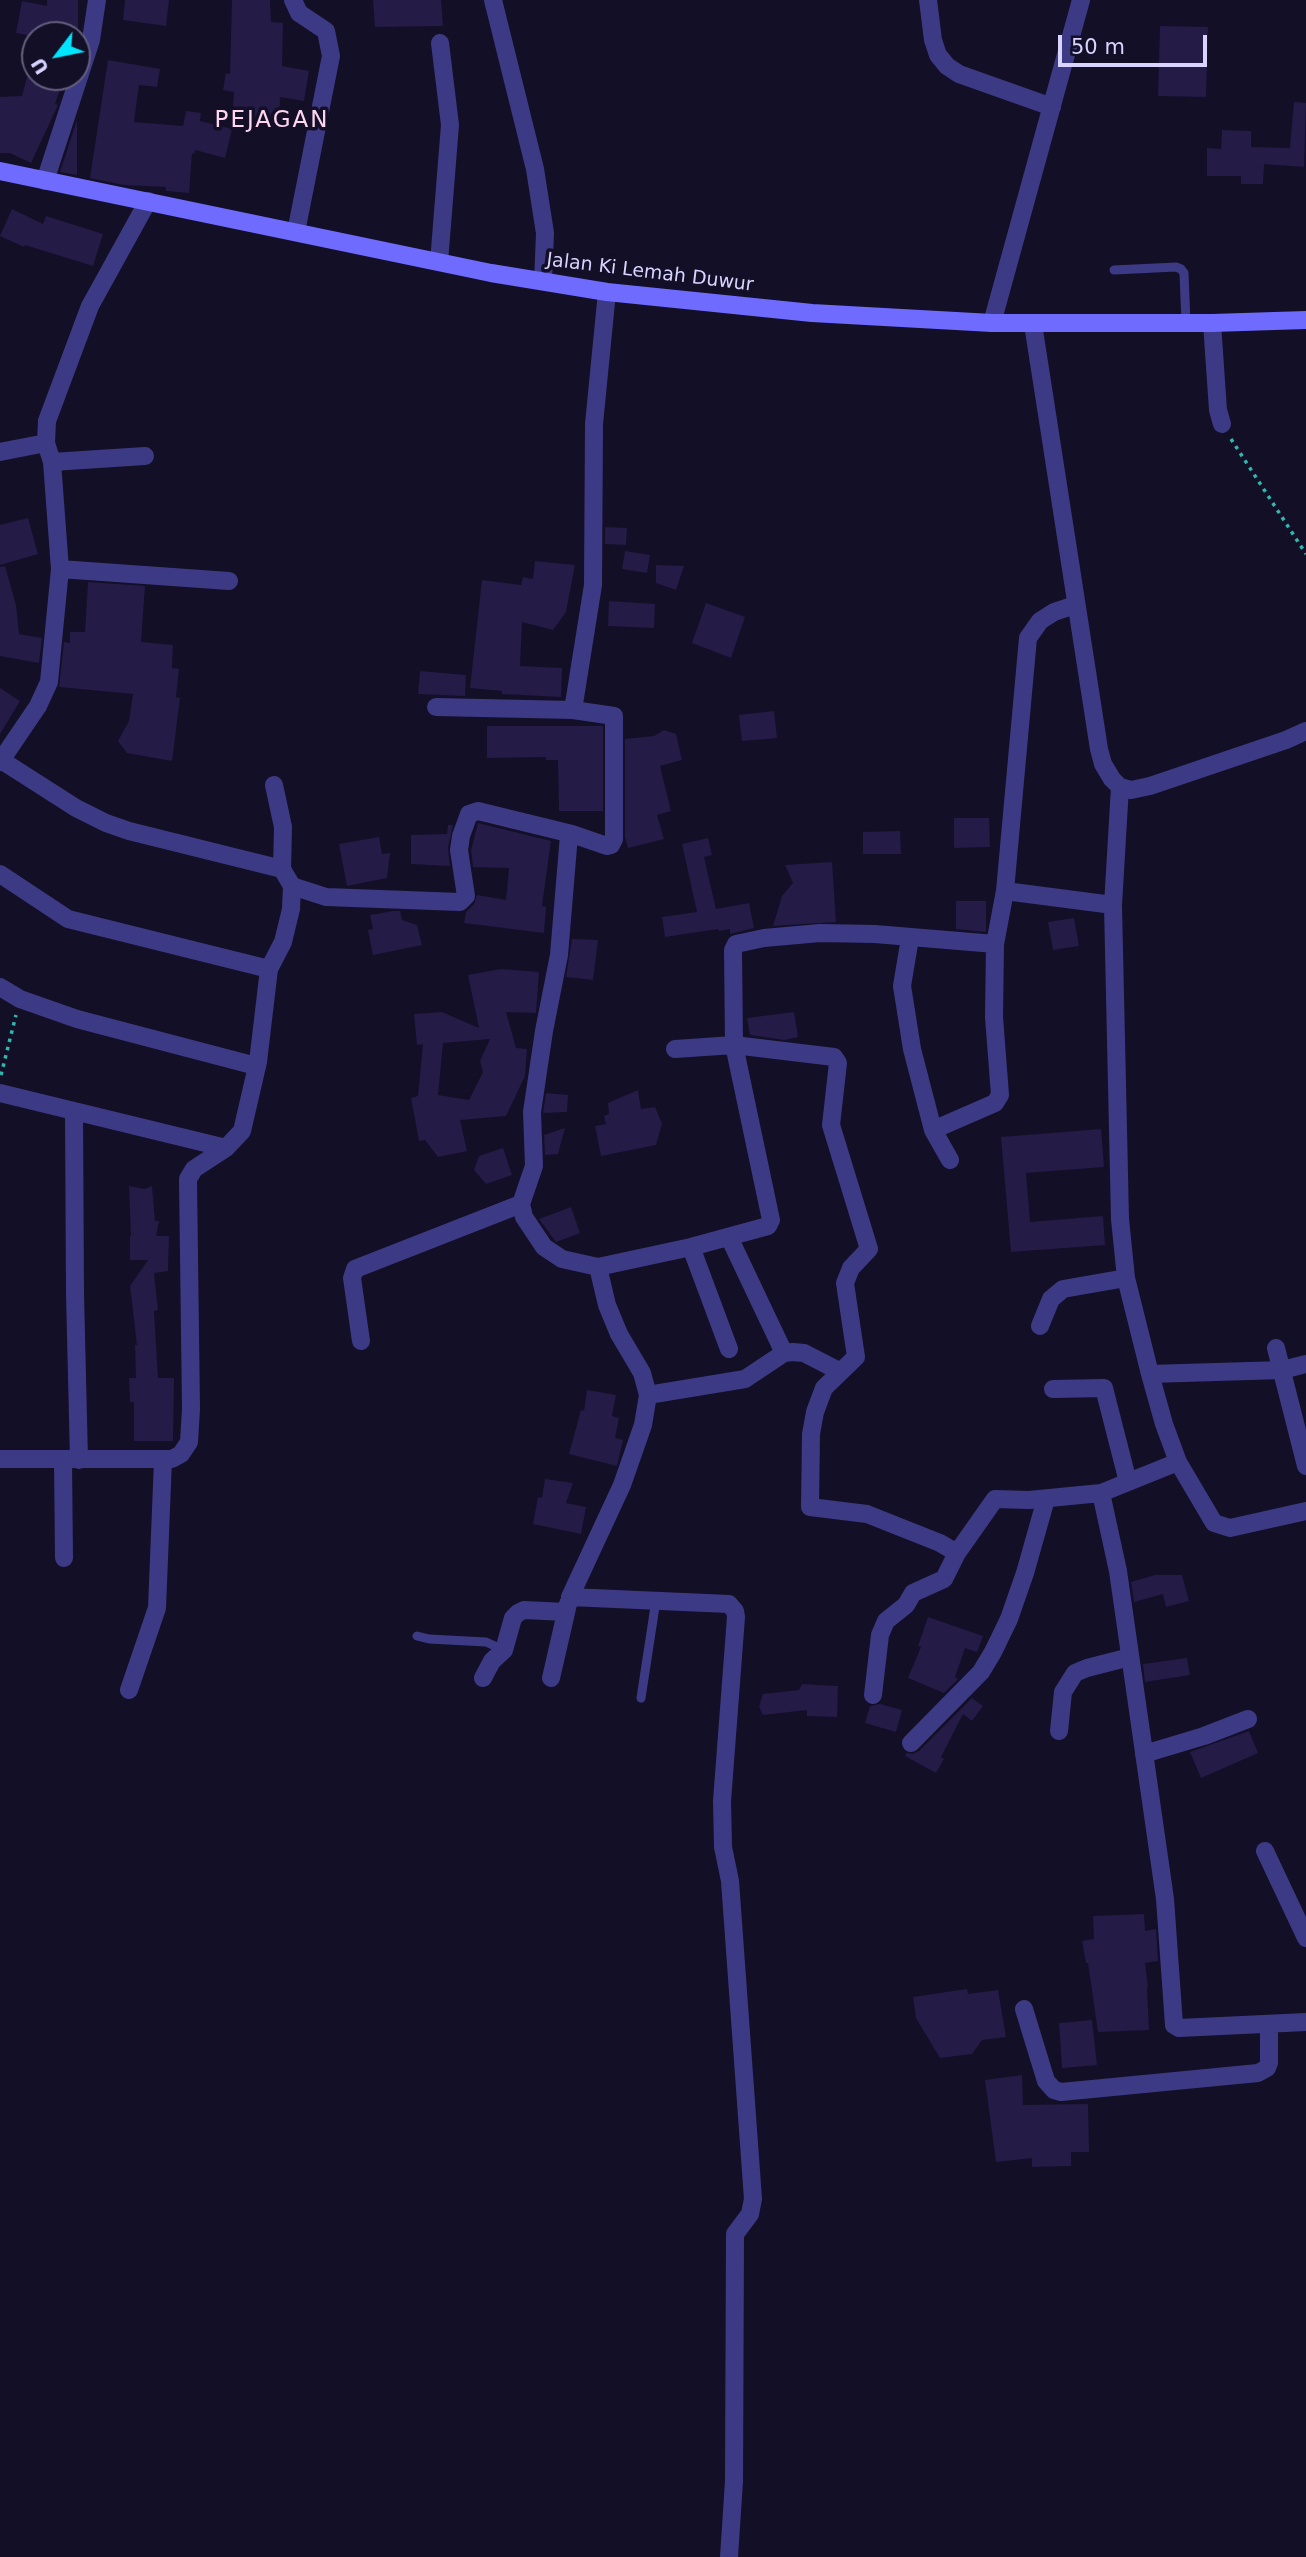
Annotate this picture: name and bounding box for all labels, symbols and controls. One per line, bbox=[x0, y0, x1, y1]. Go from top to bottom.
north arrow bbox=[21, 21, 91, 91]
scale bar bbox=[1061, 21, 1210, 65]
text: 50 m bbox=[1071, 35, 1125, 59]
text: U bbox=[26, 54, 53, 78]
district label: PEJAGAN bbox=[215, 107, 329, 135]
street label: Jalan Ki Lemah Duwur bbox=[545, 249, 755, 297]

